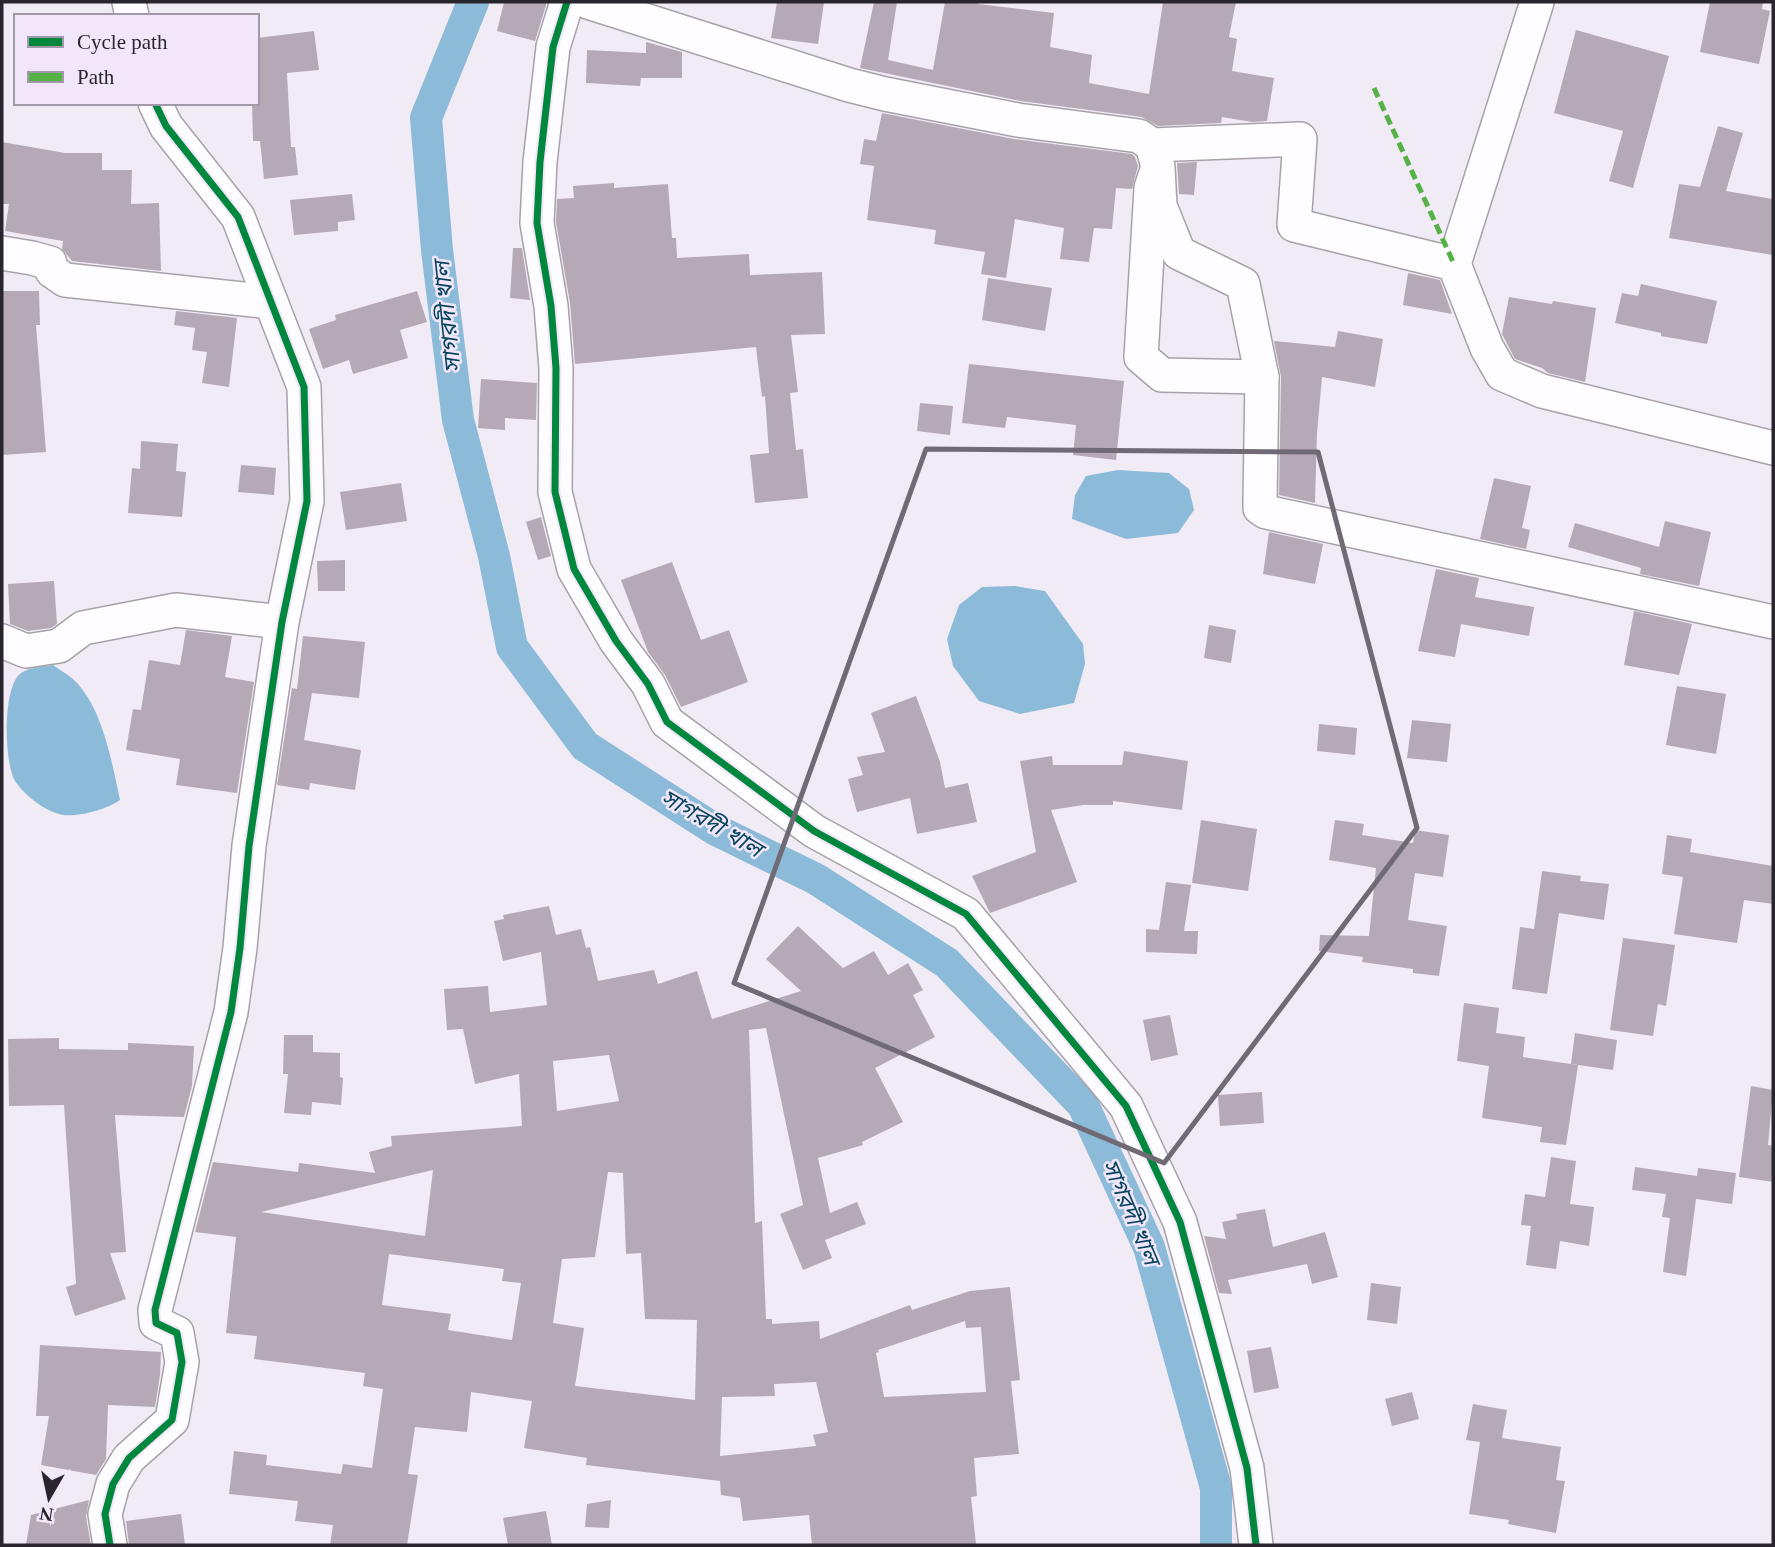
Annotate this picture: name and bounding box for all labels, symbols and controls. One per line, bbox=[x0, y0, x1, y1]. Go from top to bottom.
legend bbox=[14, 14, 259, 105]
text: Cycle path bbox=[77, 30, 168, 54]
text: Path bbox=[77, 65, 115, 89]
water label: সাগরদী খাল bbox=[428, 256, 466, 374]
water label: সাগরদী খাল bbox=[657, 784, 771, 864]
water label: সাগরদী খাল bbox=[1097, 1155, 1166, 1272]
north arrow bbox=[14, 1463, 84, 1533]
text: N bbox=[38, 1503, 55, 1526]

